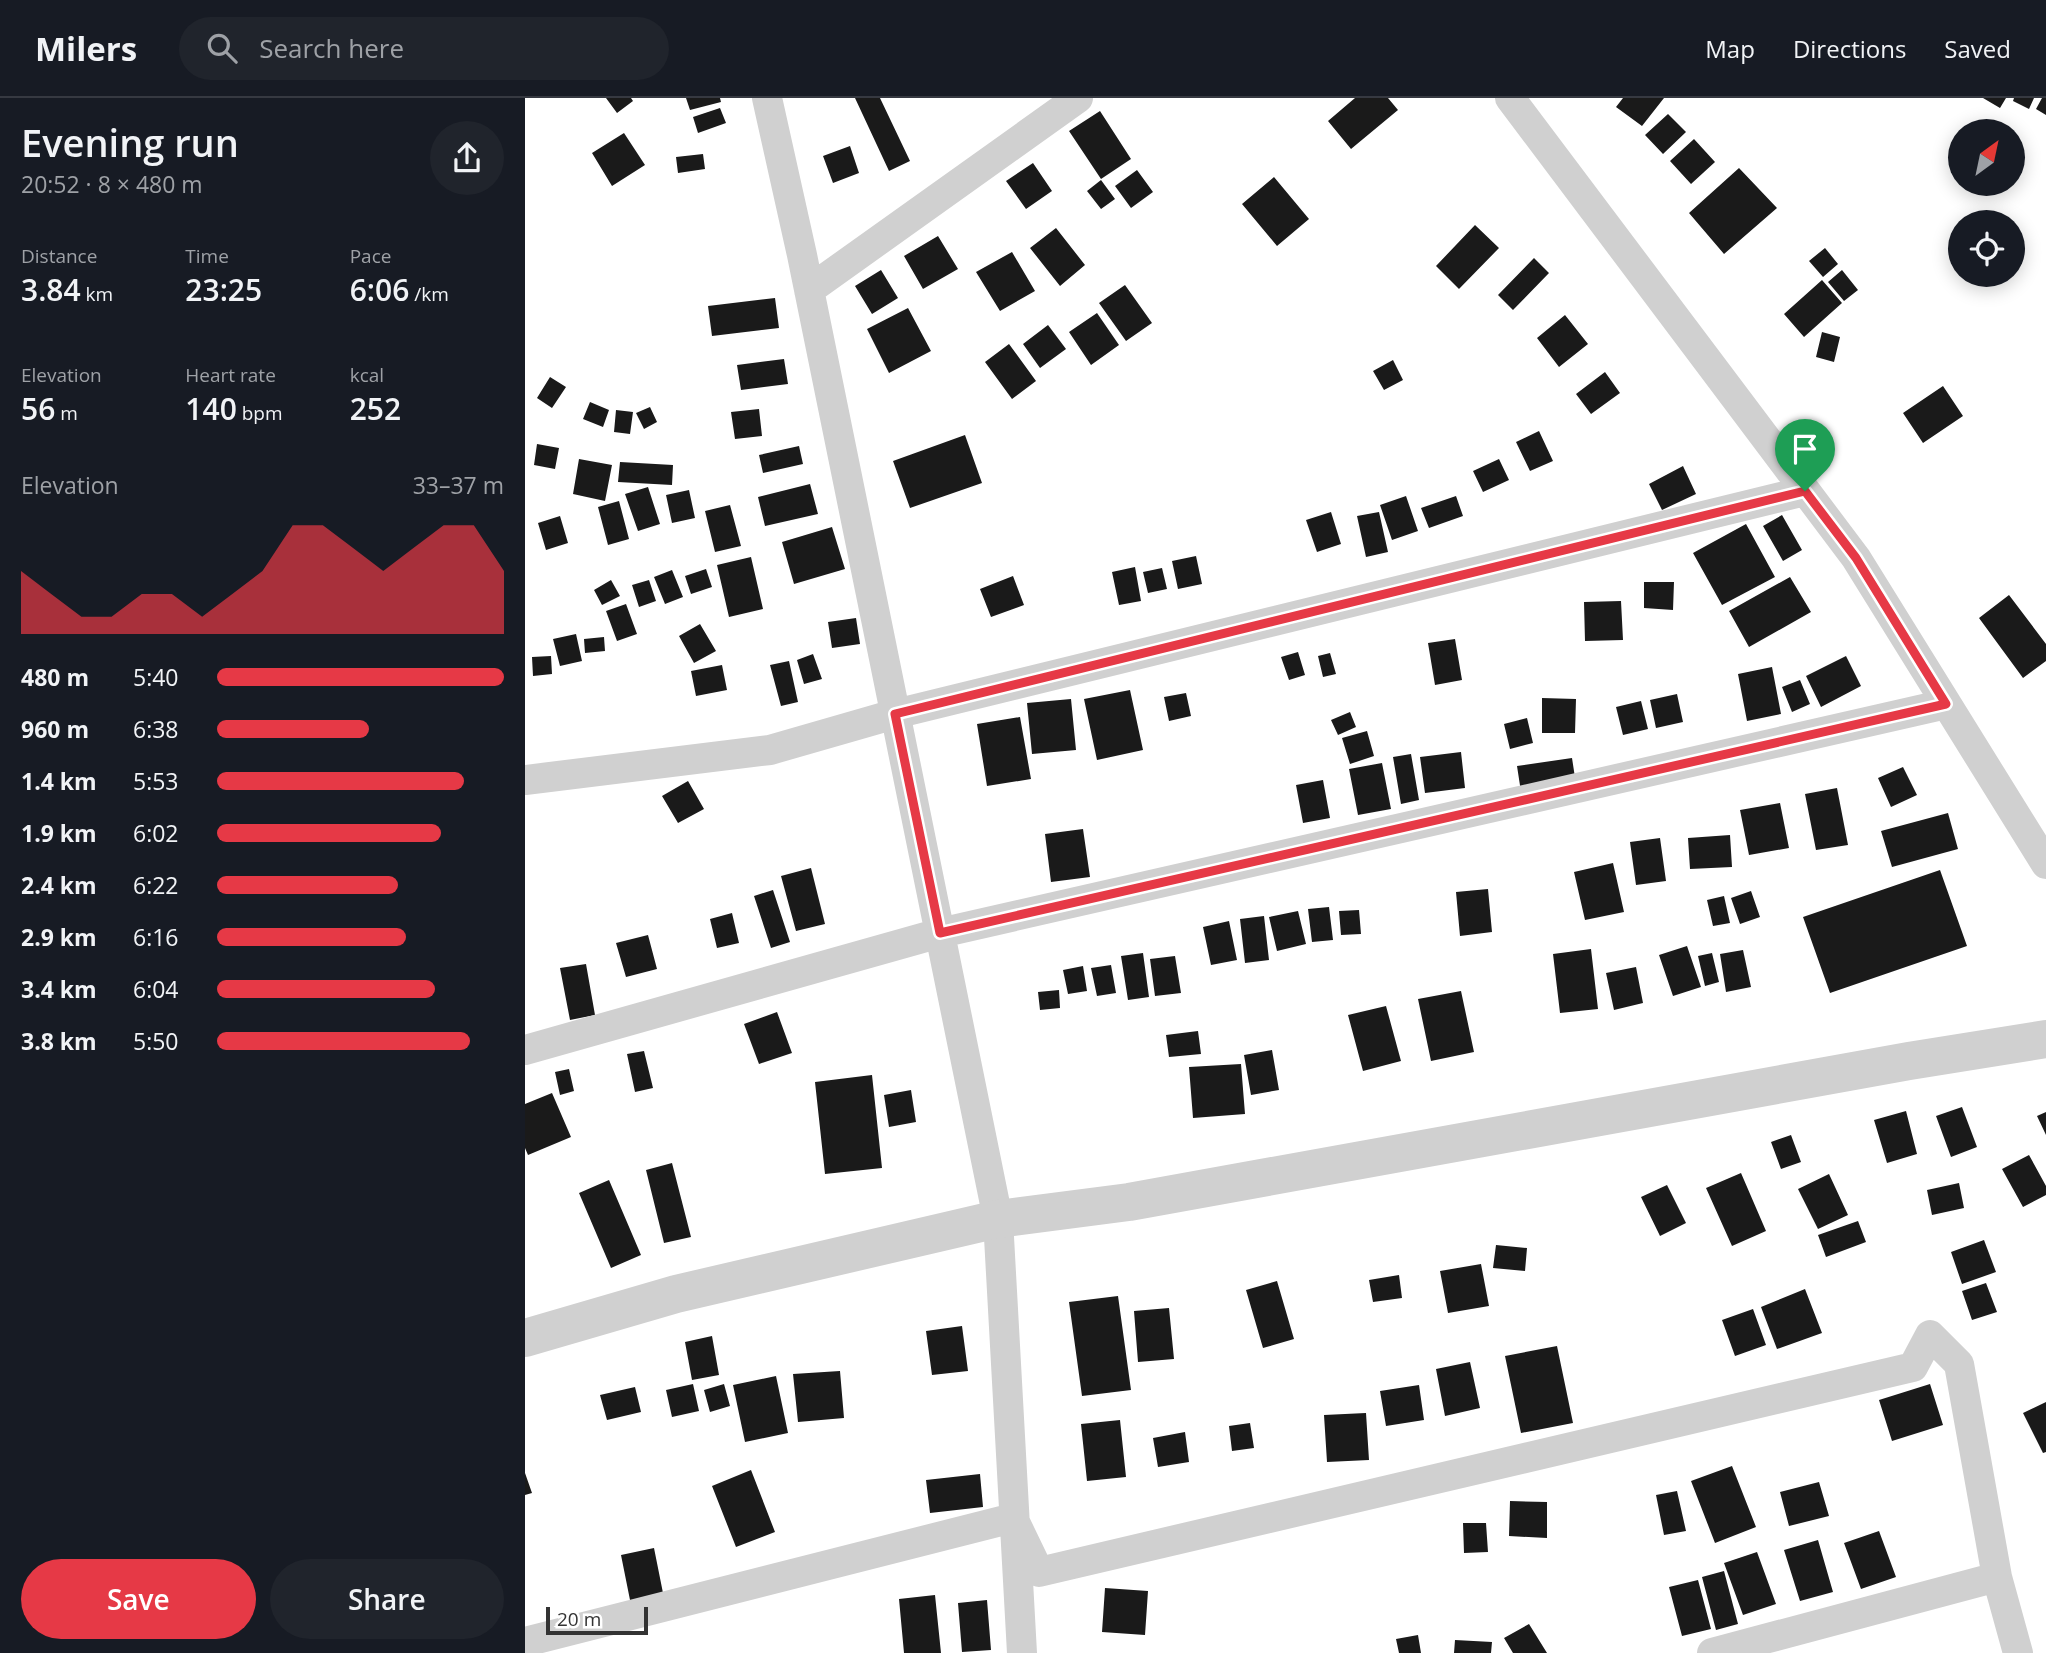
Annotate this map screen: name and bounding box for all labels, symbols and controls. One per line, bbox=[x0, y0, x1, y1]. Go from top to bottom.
search box bbox=[179, 17, 669, 80]
text: Milers bbox=[35, 26, 137, 71]
icon: search bbox=[203, 29, 241, 67]
text: Search here bbox=[259, 30, 404, 66]
text: Map bbox=[1705, 32, 1755, 65]
text: Directions bbox=[1793, 32, 1906, 65]
text: Saved bbox=[1944, 32, 2011, 65]
text: Evening run bbox=[21, 116, 239, 168]
north arrow bbox=[1948, 119, 2025, 196]
map controls bbox=[1948, 119, 2025, 287]
button: share bbox=[430, 121, 504, 195]
text: 20:52 · 8 × 480 m bbox=[21, 168, 203, 200]
button: locate bbox=[1948, 210, 2025, 287]
text: Distance bbox=[21, 243, 97, 269]
text: Time bbox=[185, 243, 229, 269]
text: Pace bbox=[350, 243, 391, 269]
text: 3.84 bbox=[21, 269, 81, 310]
text: 23:25 bbox=[185, 269, 262, 310]
text: 6:06 bbox=[350, 269, 409, 310]
text: km bbox=[81, 281, 113, 307]
text: /km bbox=[409, 281, 449, 307]
text: Elevation bbox=[21, 362, 102, 388]
text: Heart rate bbox=[185, 362, 276, 388]
text: kcal bbox=[350, 362, 384, 388]
text: 56 bbox=[21, 388, 55, 429]
text: 140 bbox=[185, 388, 237, 429]
text: 252 bbox=[350, 388, 401, 429]
text: m bbox=[55, 400, 78, 426]
text: bpm bbox=[237, 400, 283, 426]
pin bbox=[1775, 419, 1835, 491]
icon: arrive bbox=[1786, 430, 1824, 468]
text: Elevation bbox=[21, 469, 119, 501]
text: 33–37 m bbox=[413, 469, 504, 501]
text: 480 m bbox=[21, 661, 89, 693]
text: 5:40 bbox=[133, 661, 179, 693]
text: 960 m bbox=[21, 713, 89, 745]
text: 6:38 bbox=[133, 713, 179, 745]
text: 1.4 km bbox=[21, 765, 97, 797]
text: 5:53 bbox=[133, 765, 179, 797]
text: 1.9 km bbox=[21, 817, 97, 849]
text: 6:02 bbox=[133, 817, 179, 849]
text: 2.4 km bbox=[21, 869, 97, 901]
text: 6:22 bbox=[133, 869, 179, 901]
text: 2.9 km bbox=[21, 921, 97, 953]
text: 6:16 bbox=[133, 921, 179, 953]
text: 3.4 km bbox=[21, 973, 97, 1005]
text: 6:04 bbox=[133, 973, 179, 1005]
text: 3.8 km bbox=[21, 1025, 97, 1057]
text: 5:50 bbox=[133, 1025, 179, 1057]
button: Save bbox=[21, 1559, 256, 1639]
button: Share bbox=[270, 1559, 504, 1639]
scale bar bbox=[546, 1604, 647, 1636]
text: 20 m bbox=[557, 1606, 601, 1632]

